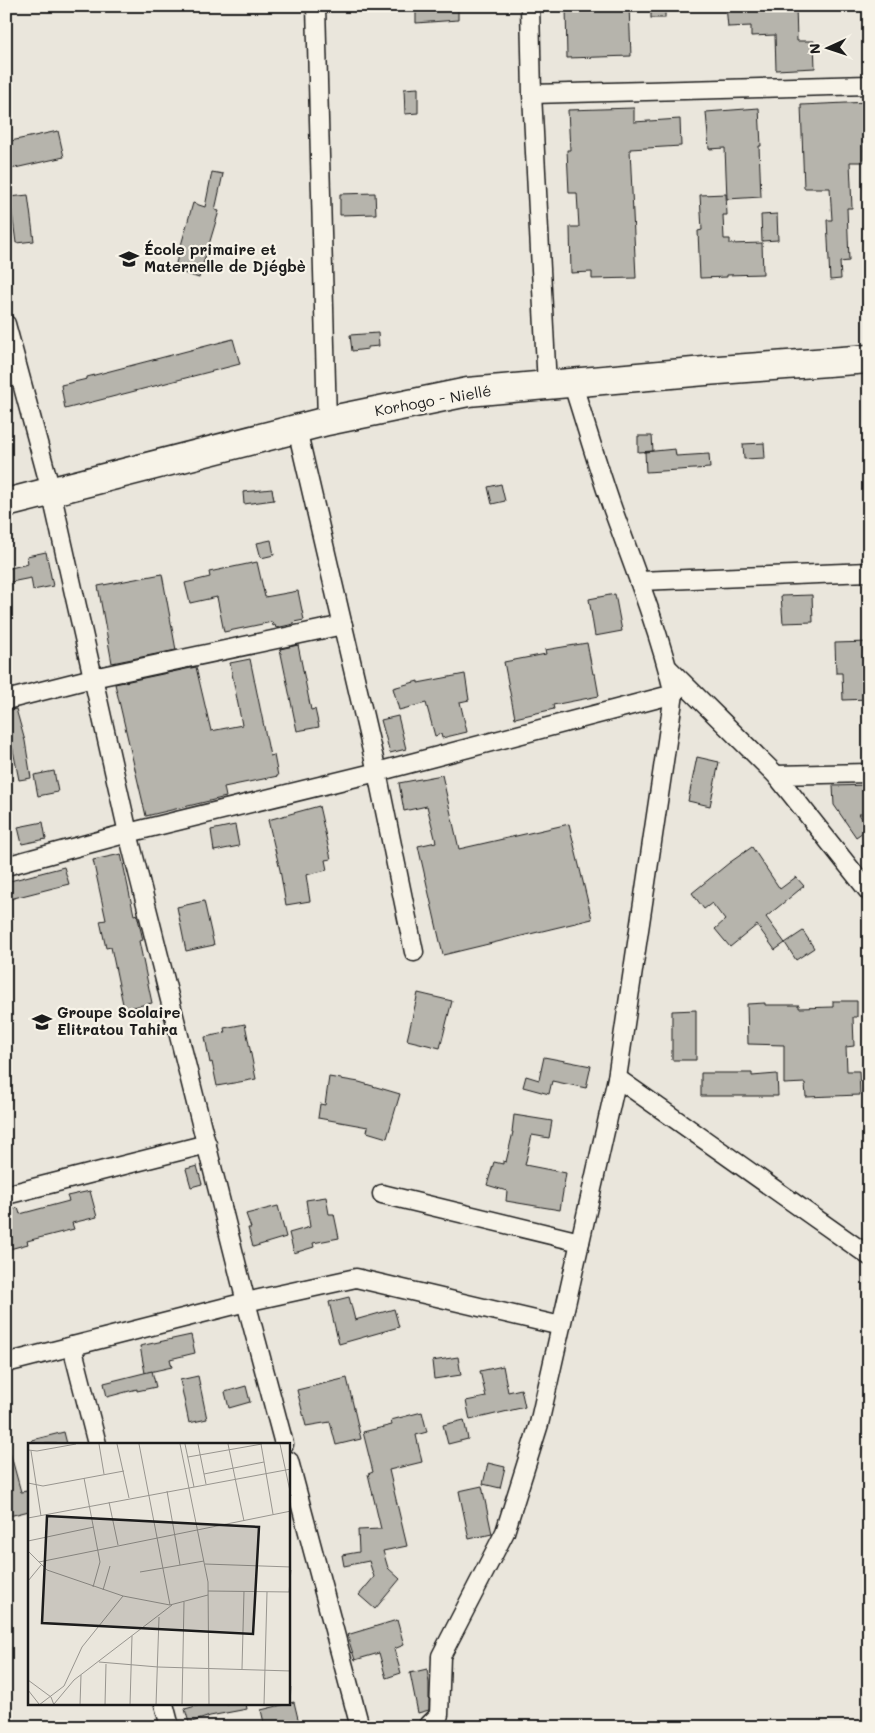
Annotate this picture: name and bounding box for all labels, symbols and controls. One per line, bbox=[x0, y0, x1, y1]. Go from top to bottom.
north arrow bbox=[802, 22, 852, 72]
text: N bbox=[805, 43, 824, 55]
place label: École primaire et Maternelle de Djégbè bbox=[144, 239, 306, 276]
school or university icon: École primaire et Maternelle de Djégbè bbox=[118, 248, 140, 270]
street label: Korhogo - Niellé bbox=[373, 380, 493, 420]
place label: Groupe Scolaire Elitratou Tahira bbox=[57, 1002, 180, 1039]
school or university icon: Groupe Scolaire Elitratou Tahira bbox=[31, 1011, 53, 1033]
inset map bbox=[28, 1443, 290, 1706]

